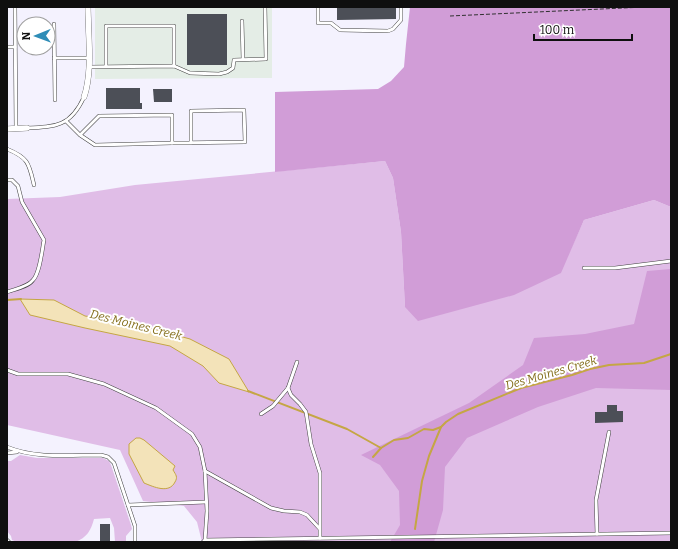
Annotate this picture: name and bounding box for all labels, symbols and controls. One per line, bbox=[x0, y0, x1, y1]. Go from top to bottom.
north arrow bbox=[16, 16, 56, 56]
scale bar bbox=[534, 16, 632, 42]
text: 100 m bbox=[540, 23, 575, 37]
text: N bbox=[20, 31, 33, 41]
water label: Des Moines Creek bbox=[88, 307, 184, 343]
water label: Des Moines Creek bbox=[504, 353, 599, 393]

